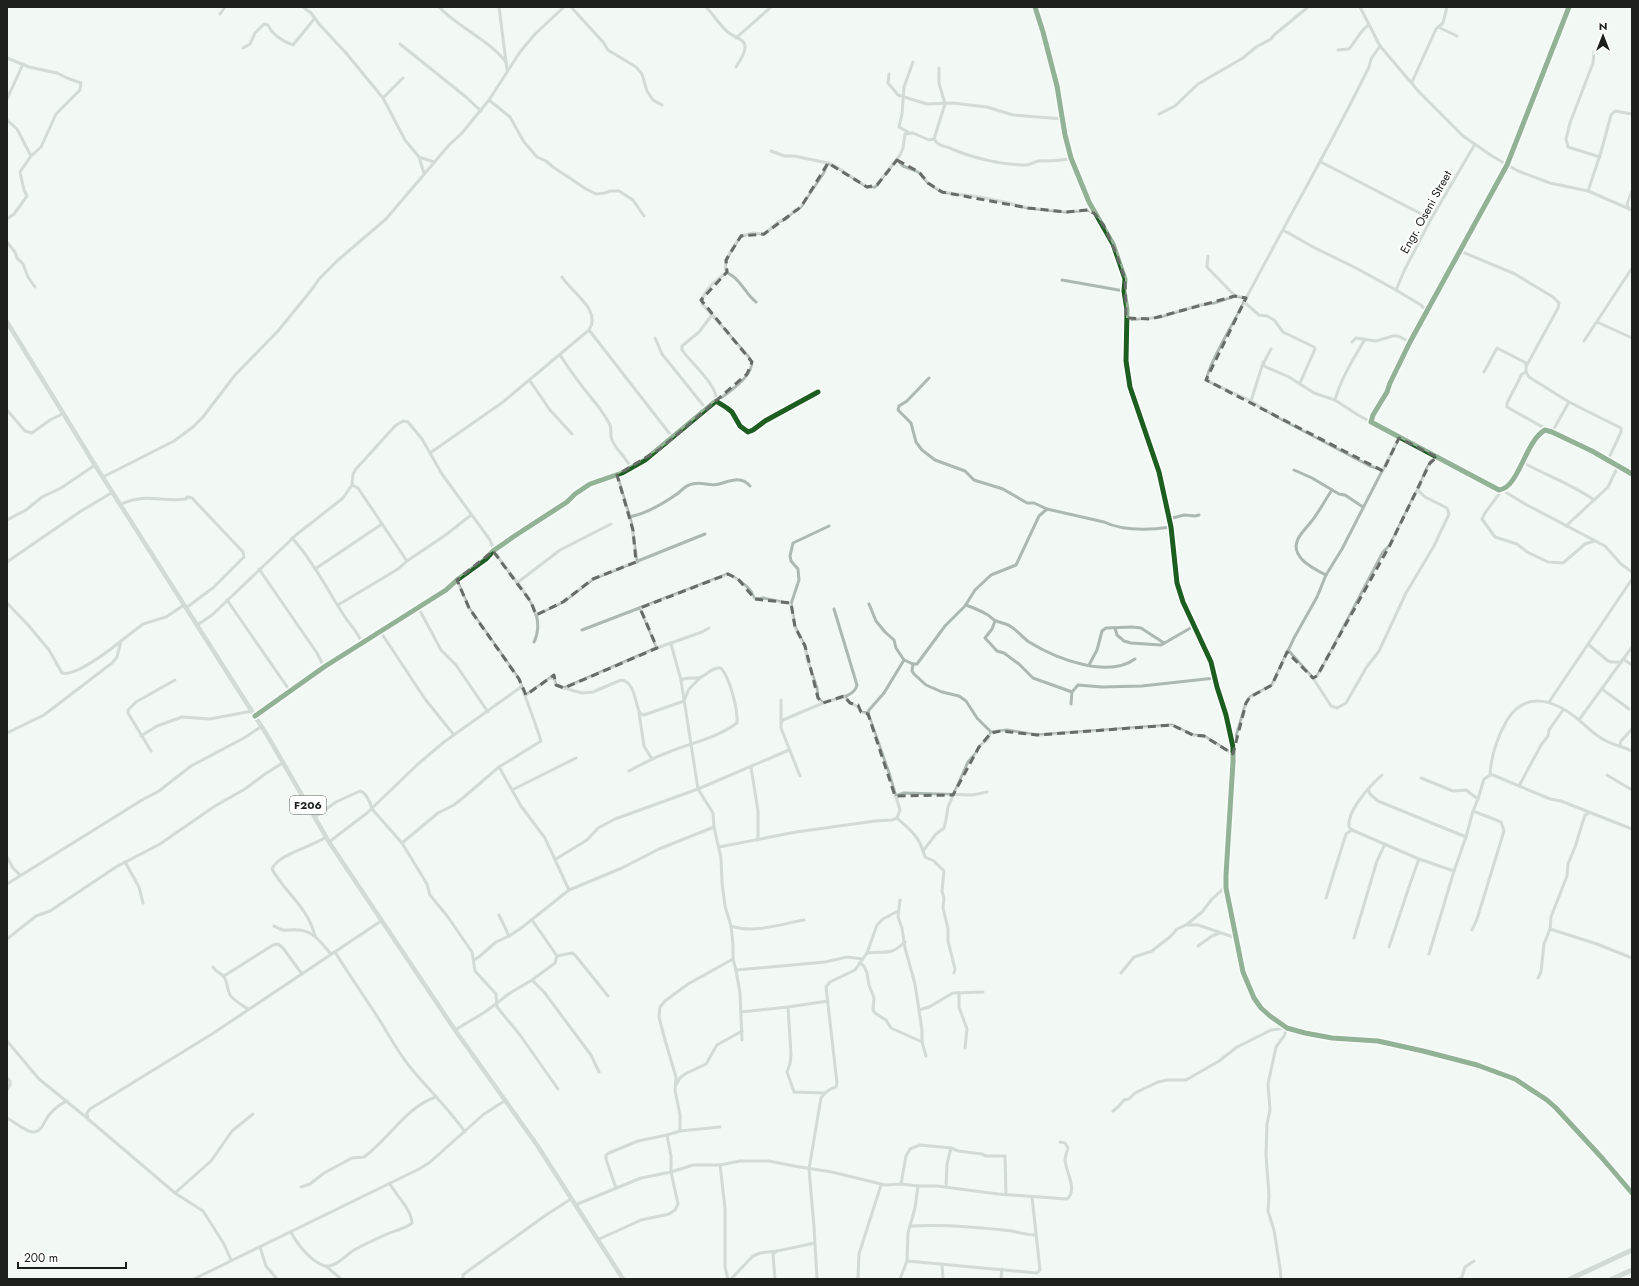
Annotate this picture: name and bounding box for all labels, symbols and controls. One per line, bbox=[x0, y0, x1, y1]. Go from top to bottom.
north arrow bbox=[1583, 16, 1623, 56]
text: N bbox=[1599, 18, 1607, 34]
street label: Engr. Oseni Street bbox=[1396, 167, 1456, 257]
road number: F206 bbox=[290, 796, 326, 814]
scale bar bbox=[18, 1244, 126, 1270]
text: 200 m bbox=[24, 1249, 58, 1267]

